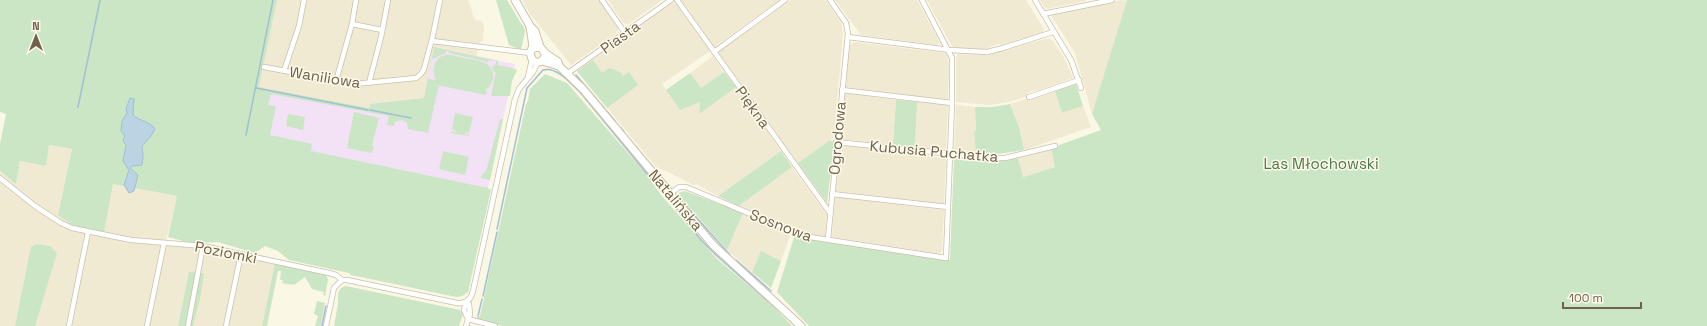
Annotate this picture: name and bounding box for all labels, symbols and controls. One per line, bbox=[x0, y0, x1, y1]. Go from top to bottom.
north arrow bbox=[16, 16, 56, 56]
street label: Piasta bbox=[596, 16, 644, 58]
text: N bbox=[32, 19, 40, 33]
street label: Waniliowa bbox=[288, 62, 362, 92]
street label: Piękna bbox=[731, 82, 775, 132]
street label: Ogrodowa bbox=[824, 100, 850, 176]
street label: Kubusia Puchatka bbox=[869, 136, 999, 166]
park label: Las Młochowski bbox=[1263, 154, 1379, 173]
street label: Natalińska bbox=[645, 165, 707, 235]
street label: Sosnowa bbox=[747, 204, 815, 246]
street label: Poziomki bbox=[193, 237, 259, 267]
scale bar bbox=[1563, 284, 1641, 310]
text: 100 m bbox=[1569, 290, 1603, 306]

